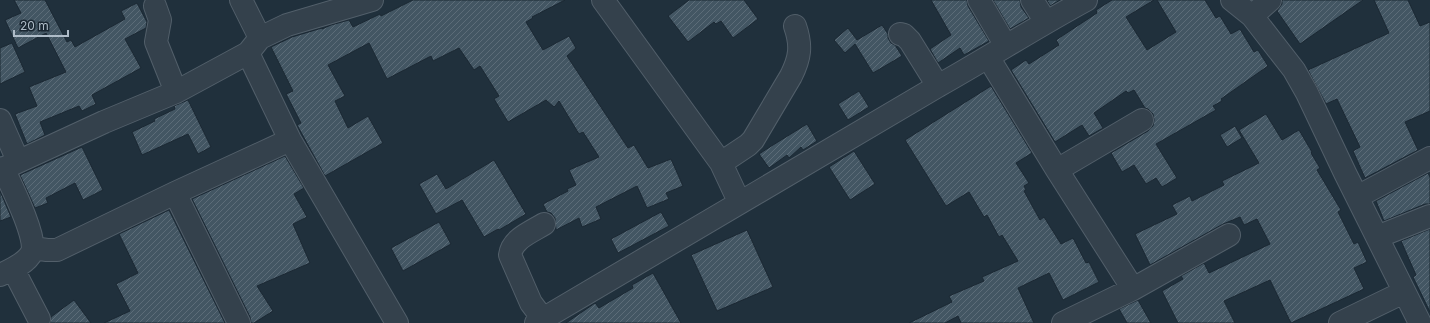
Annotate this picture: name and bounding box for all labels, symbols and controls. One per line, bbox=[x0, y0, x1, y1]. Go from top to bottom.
scale bar bbox=[14, 12, 68, 38]
text: 20 m bbox=[20, 18, 49, 33]

